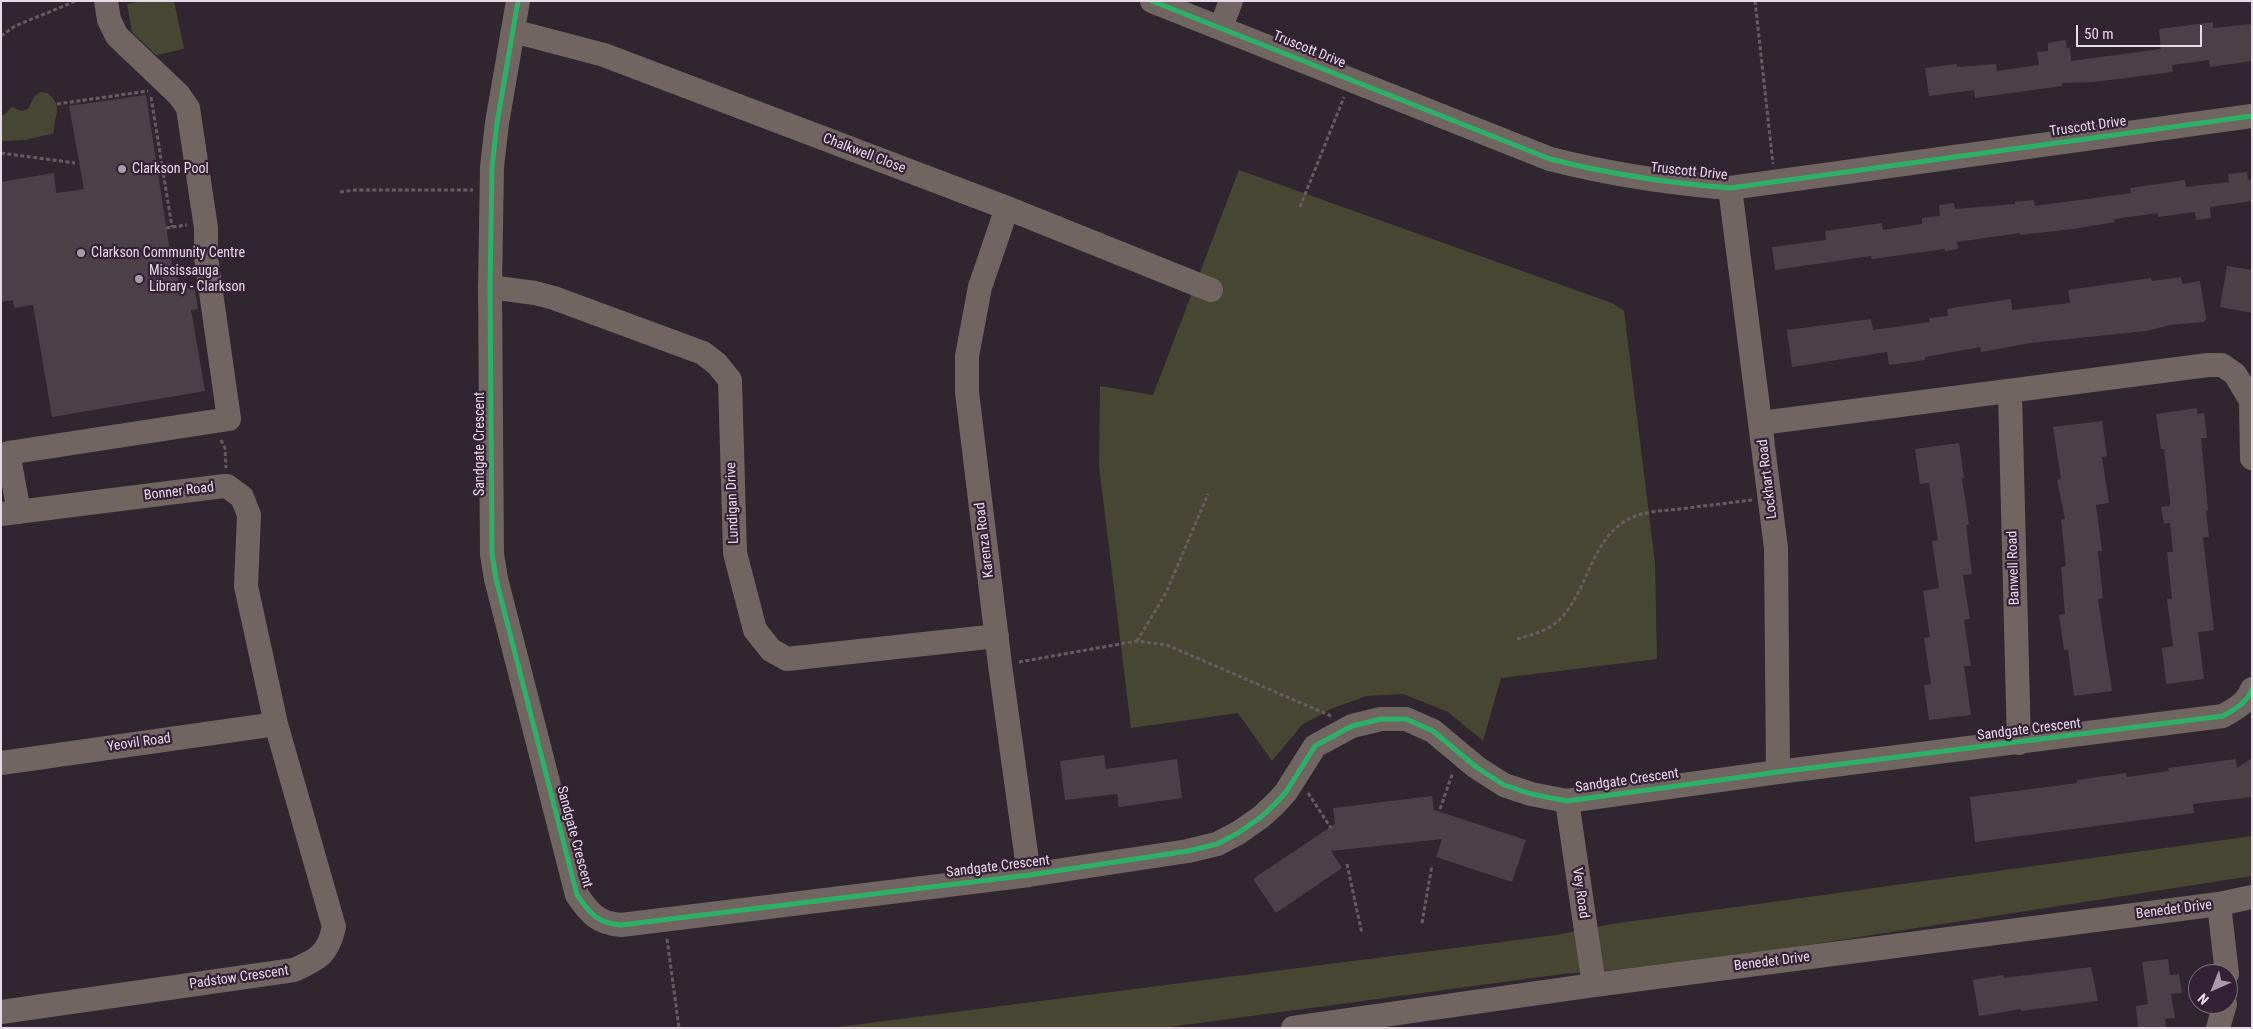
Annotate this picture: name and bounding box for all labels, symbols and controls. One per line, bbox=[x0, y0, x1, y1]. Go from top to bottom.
scale bar bbox=[2078, 15, 2204, 47]
text: 50 m bbox=[2084, 25, 2114, 43]
street label: Truscott Drive bbox=[1270, 28, 1348, 72]
street label: Truscott Drive bbox=[2049, 113, 2127, 141]
street label: Chalkwell Close bbox=[820, 131, 908, 177]
street label: Truscott Drive bbox=[1650, 160, 1728, 184]
place label: Clarkson Pool bbox=[132, 161, 209, 177]
marker: Clarkson Pool bbox=[116, 163, 128, 175]
place label: Clarkson Community Centre bbox=[91, 245, 245, 261]
marker: Clarkson Community Centre bbox=[75, 247, 87, 259]
place label: Mississauga Library - Clarkson bbox=[149, 263, 245, 296]
marker: Mississauga Library - Clarkson bbox=[133, 273, 145, 285]
street label: Sandgate Crescent bbox=[472, 392, 488, 496]
street label: Lockhart Road bbox=[1755, 438, 1781, 520]
street label: Lundigan Drive bbox=[723, 462, 743, 544]
street label: Bonner Road bbox=[143, 479, 215, 505]
street label: Karenza Road bbox=[972, 501, 998, 579]
street label: Banwell Road bbox=[2004, 530, 2024, 606]
street label: Sandgate Crescent bbox=[1976, 715, 2082, 745]
street label: Yeovil Road bbox=[106, 730, 172, 756]
street label: Sandgate Crescent bbox=[1574, 765, 1680, 797]
street label: Sandgate Crescent bbox=[552, 785, 596, 889]
street label: Sandgate Crescent bbox=[945, 852, 1051, 882]
street label: Vey Road bbox=[1568, 866, 1592, 920]
street label: Benedet Drive bbox=[2135, 897, 2213, 923]
street label: Benedet Drive bbox=[1733, 949, 1811, 975]
street label: Padstow Crescent bbox=[188, 963, 290, 993]
north arrow bbox=[2188, 964, 2238, 1014]
text: N bbox=[2195, 990, 2212, 1008]

